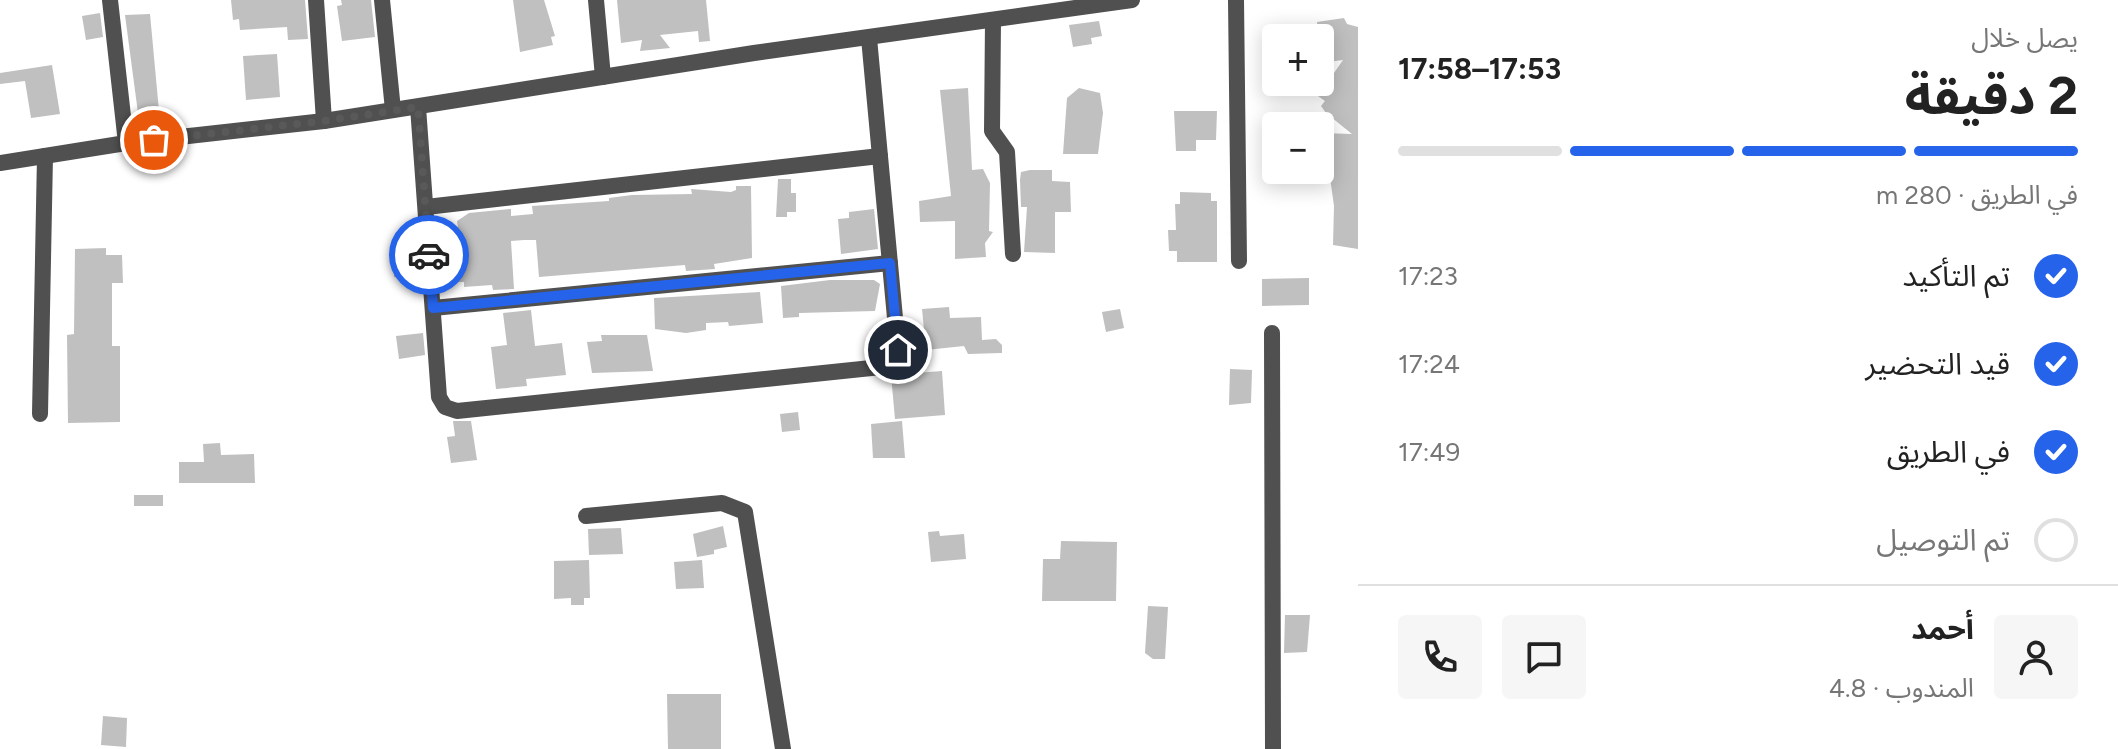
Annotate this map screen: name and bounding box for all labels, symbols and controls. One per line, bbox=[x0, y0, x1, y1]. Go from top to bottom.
text: يصل خلال bbox=[1971, 22, 2078, 54]
map controls bbox=[1262, 24, 1334, 184]
button: + bbox=[1262, 24, 1334, 96]
text: 17:53–17:58 bbox=[1398, 50, 1561, 87]
text: 2 دقيقة bbox=[1905, 65, 2078, 127]
pin bbox=[120, 106, 188, 174]
button: − bbox=[1262, 112, 1334, 184]
icon: bag bbox=[132, 118, 176, 162]
text: في الطريق · 280 m bbox=[1876, 179, 2078, 211]
courier bbox=[389, 215, 469, 295]
icon: car bbox=[407, 233, 451, 277]
icon: check bbox=[2034, 254, 2078, 298]
text: تم التأكيد bbox=[1902, 257, 2010, 294]
text: 17:23 bbox=[1398, 260, 1458, 292]
pin bbox=[864, 316, 932, 384]
icon: home bbox=[876, 328, 920, 372]
icon: check bbox=[2034, 342, 2078, 386]
text: قيد التحضير bbox=[1865, 345, 2010, 382]
text: 17:24 bbox=[1398, 348, 1460, 380]
icon: check bbox=[2034, 430, 2078, 474]
text: في الطريق bbox=[1887, 433, 2010, 470]
text: 17:49 bbox=[1398, 436, 1460, 468]
text: تم التوصيل bbox=[1876, 521, 2010, 558]
text: أحمد bbox=[1911, 610, 1974, 647]
button: phone bbox=[1398, 615, 1482, 699]
button: chat bbox=[1502, 615, 1586, 699]
button: person bbox=[1994, 615, 2078, 699]
text: المندوب · 4.8 bbox=[1829, 672, 1974, 704]

